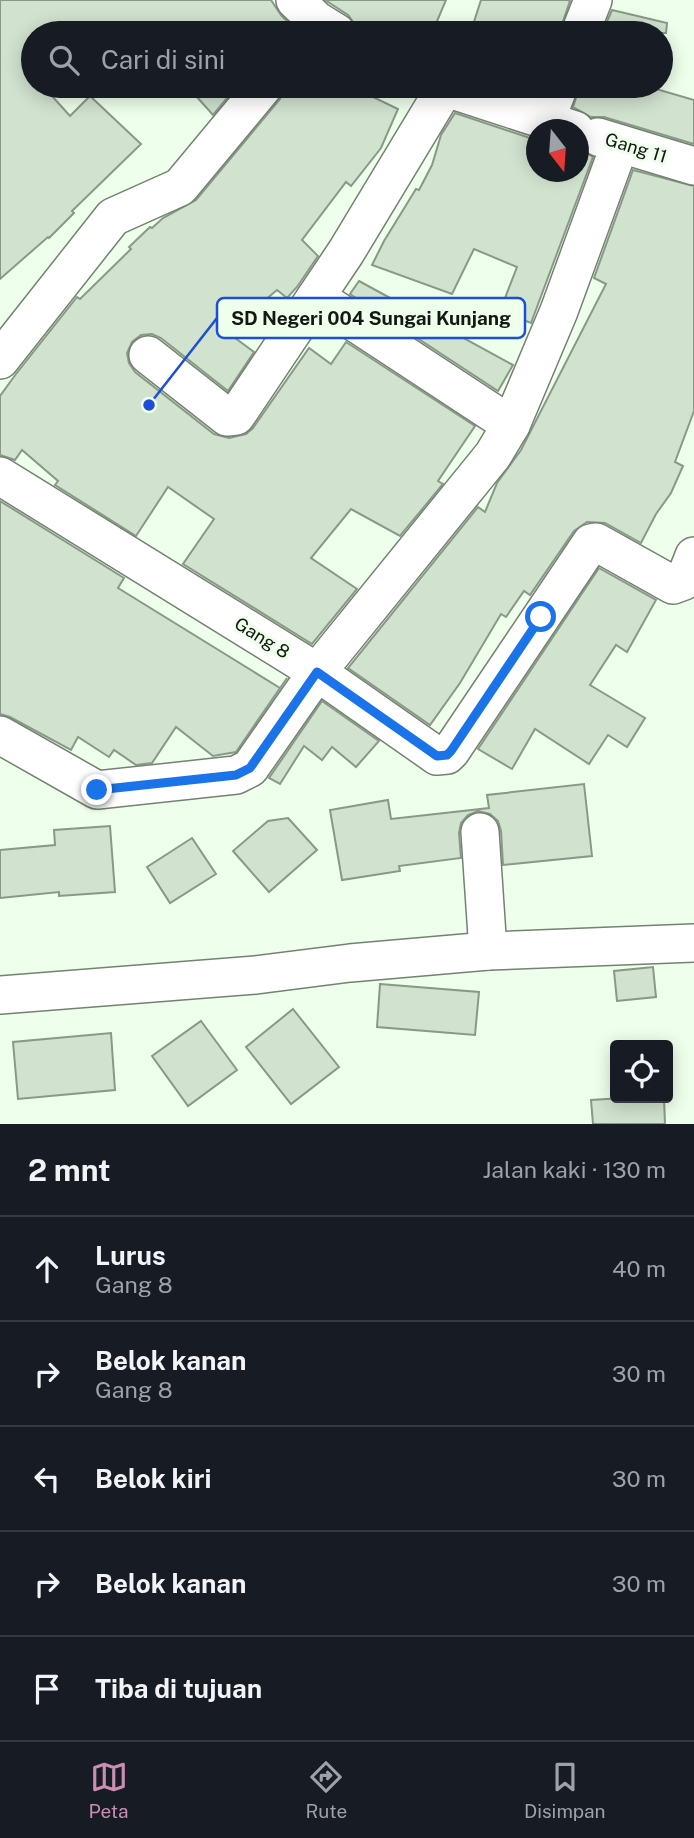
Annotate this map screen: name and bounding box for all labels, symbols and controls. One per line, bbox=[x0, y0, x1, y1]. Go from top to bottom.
search box bbox=[21, 21, 673, 98]
icon: search bbox=[45, 41, 83, 79]
text: Cari di sini bbox=[101, 44, 225, 75]
north arrow bbox=[526, 119, 589, 182]
street label: Gang 11 bbox=[603, 128, 670, 167]
callout: SD Negeri 004 Sungai Kunjang bbox=[217, 298, 525, 338]
text: SD Negeri 004 Sungai Kunjang bbox=[231, 307, 511, 329]
route start bbox=[525, 601, 556, 632]
street label: Gang 8 bbox=[231, 613, 294, 663]
route end bbox=[81, 774, 112, 805]
map controls bbox=[610, 1040, 673, 1103]
button: locate bbox=[610, 1040, 673, 1103]
text: 2 mnt bbox=[28, 1152, 110, 1188]
text: Jalan kaki · 130 m bbox=[482, 1156, 666, 1183]
text: Lurus bbox=[95, 1240, 166, 1271]
icon: ahead bbox=[28, 1250, 66, 1288]
text: 40 m bbox=[612, 1255, 666, 1282]
text: Gang 8 bbox=[95, 1271, 173, 1298]
text: Belok kanan bbox=[95, 1345, 246, 1376]
icon: right bbox=[28, 1355, 66, 1393]
text: 30 m bbox=[612, 1360, 666, 1387]
text: Gang 8 bbox=[95, 1376, 173, 1403]
icon: left bbox=[28, 1460, 66, 1498]
text: Belok kiri bbox=[95, 1463, 211, 1494]
text: 30 m bbox=[612, 1465, 666, 1492]
icon: right bbox=[28, 1565, 66, 1603]
text: Belok kanan bbox=[95, 1568, 246, 1599]
text: 30 m bbox=[612, 1570, 666, 1597]
icon: arrive bbox=[28, 1670, 66, 1708]
text: Tiba di tujuan bbox=[95, 1673, 262, 1704]
tab: Peta bbox=[88, 1758, 129, 1822]
tab: Rute bbox=[306, 1758, 347, 1822]
tab: Disimpan bbox=[524, 1758, 606, 1822]

